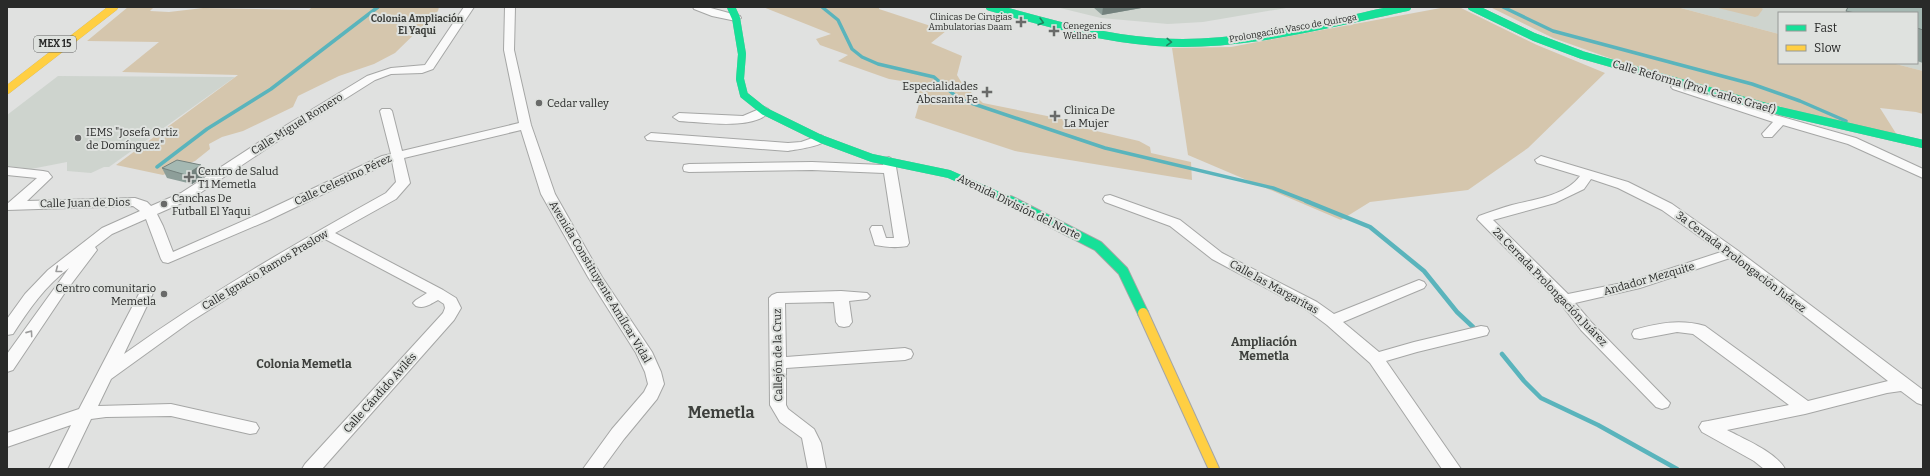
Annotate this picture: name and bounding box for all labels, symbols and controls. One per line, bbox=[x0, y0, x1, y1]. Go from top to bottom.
district label: Colonia Ampliación El Yaqui bbox=[371, 12, 464, 37]
place label: Clinicas De Cirugias Ambulatorias Daam bbox=[929, 12, 1012, 32]
street label: Prolongación Vasco de Quiroga bbox=[1228, 12, 1358, 44]
legend bbox=[1778, 12, 1918, 64]
marker: Clinicas De Cirugias Ambulatorias Daam bbox=[1015, 16, 1027, 28]
one-way arrow bbox=[1037, 17, 1044, 26]
place label: Cenegenics Wellnes bbox=[1063, 21, 1111, 41]
text: Fast bbox=[1814, 21, 1838, 35]
marker: Cenegenics Wellnes bbox=[1048, 25, 1060, 37]
road number: MEX 15 bbox=[34, 36, 76, 52]
one-way arrow bbox=[1166, 37, 1172, 46]
text: Slow bbox=[1814, 41, 1841, 55]
street label: Calle Reforma (Prol. Carlos Graef) bbox=[1611, 57, 1777, 117]
place label: Especialidades Abcsanta Fe bbox=[902, 80, 978, 106]
marker: Especialidades Abcsanta Fe bbox=[981, 86, 993, 98]
street label: Calle Miguel Romero bbox=[249, 90, 345, 158]
place label: Cedar valley bbox=[547, 97, 609, 110]
marker: Cedar valley bbox=[534, 98, 544, 108]
place label: Clinica De La Mujer bbox=[1064, 104, 1115, 130]
marker: Clinica De La Mujer bbox=[1049, 110, 1061, 122]
place label: IEMS "Josefa Ortiz de Domínguez" bbox=[86, 126, 178, 152]
marker: IEMS "Josefa Ortiz de Domínguez" bbox=[73, 133, 83, 143]
street label: Calle Celestino Pérez bbox=[292, 152, 394, 208]
place label: Centro de Salud T1 Memetla bbox=[198, 165, 279, 191]
marker: Centro de Salud T1 Memetla bbox=[183, 171, 195, 183]
street label: Avenida División del Norte bbox=[955, 172, 1083, 242]
place label: Canchas De Futball El Yaqui bbox=[172, 192, 251, 218]
street label: Calle Juan de Dios bbox=[40, 196, 130, 210]
marker: Canchas De Futball El Yaqui bbox=[159, 199, 169, 209]
street label: Avenida Constituyente Amílcar Vidal bbox=[546, 199, 654, 365]
street label: 3a Cerrada Prolongación Juárez bbox=[1673, 209, 1809, 315]
street label: 2a Cerrada Prolongación Juárez bbox=[1490, 225, 1610, 349]
street label: Calle Ignacio Ramos Praslow bbox=[199, 227, 331, 313]
street label: Calle las Margaritas bbox=[1227, 257, 1321, 317]
street label: Andador Mezquite bbox=[1602, 260, 1696, 298]
one-way arrow bbox=[55, 265, 62, 272]
place label: Centro comunitario Memetla bbox=[56, 282, 156, 308]
marker: Centro comunitario Memetla bbox=[159, 289, 169, 299]
street label: Callejón de la Cruz bbox=[771, 308, 785, 402]
one-way arrow bbox=[25, 330, 33, 337]
district label: Ampliación Memetla bbox=[1231, 335, 1297, 363]
street label: Calle Cándido Avilés bbox=[341, 350, 419, 436]
district label: Colonia Memetla bbox=[256, 357, 352, 371]
district label: Memetla bbox=[688, 403, 754, 422]

